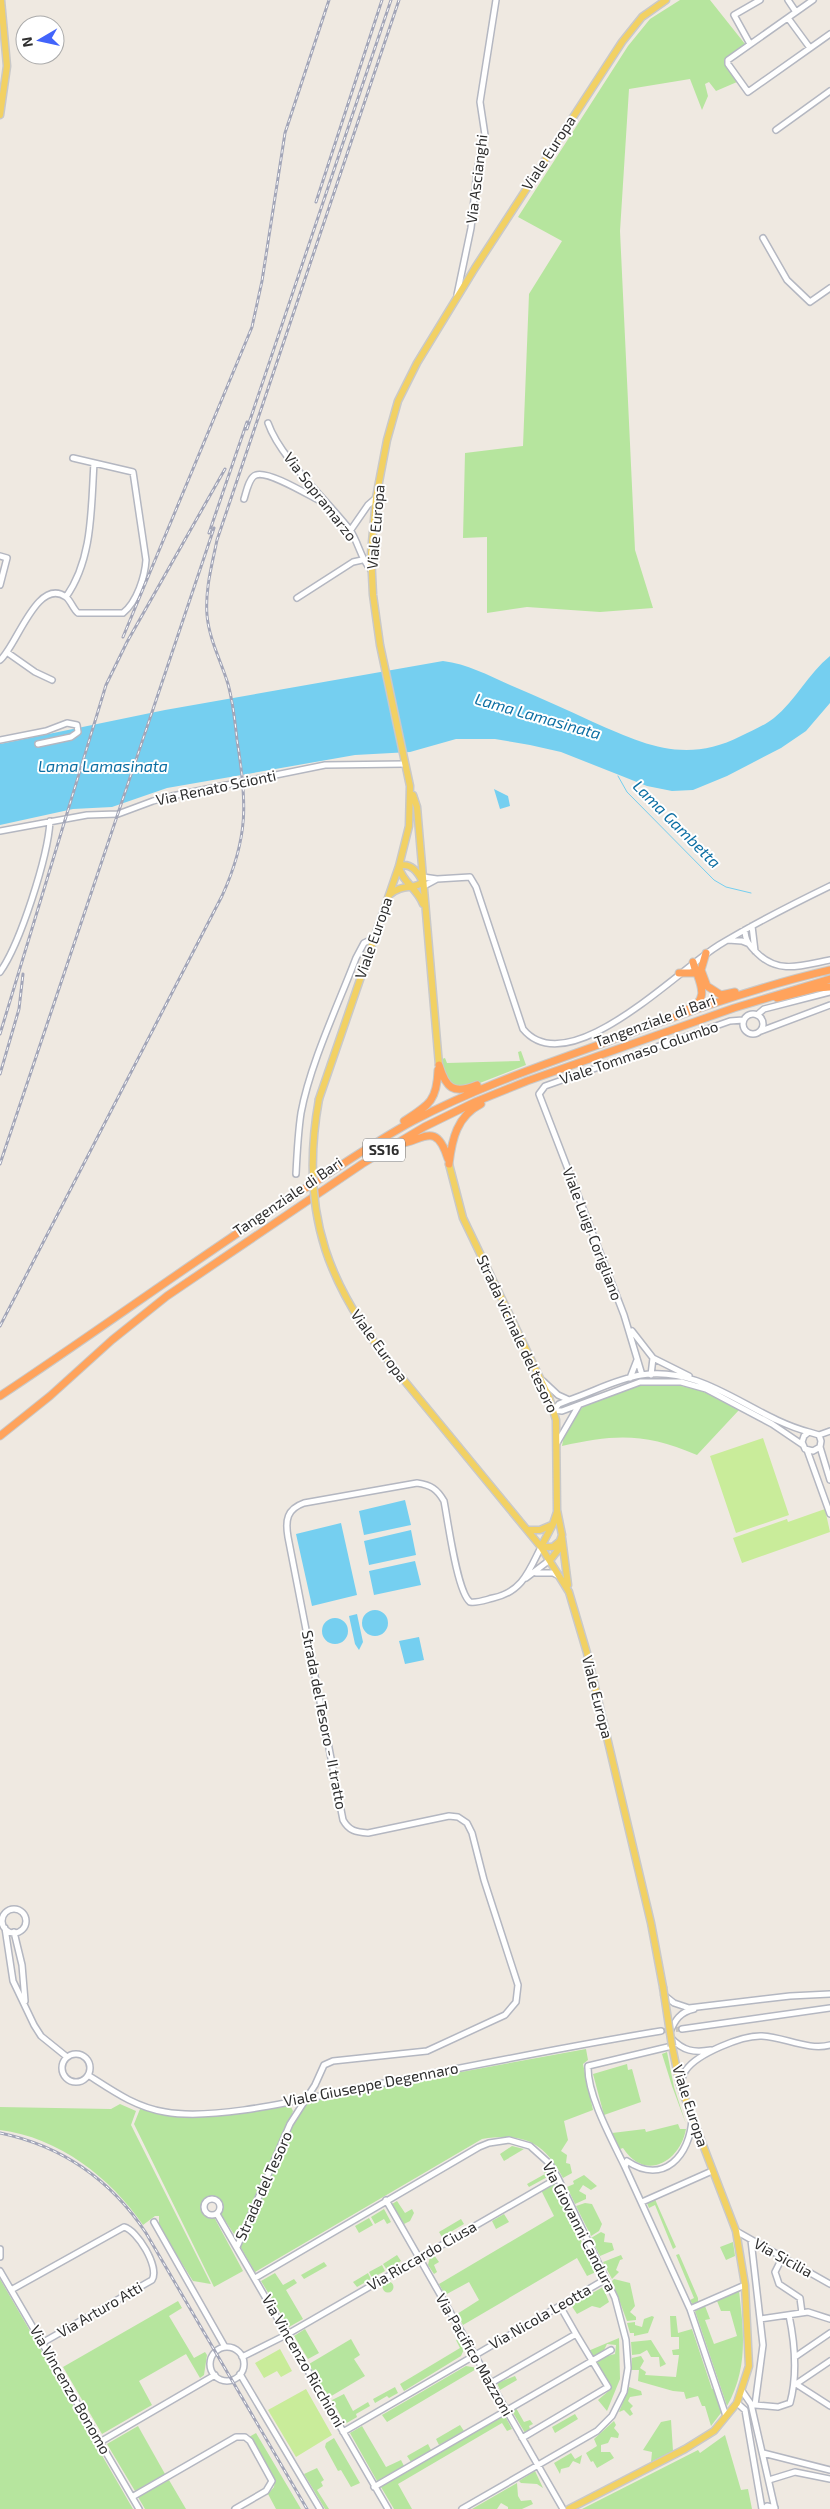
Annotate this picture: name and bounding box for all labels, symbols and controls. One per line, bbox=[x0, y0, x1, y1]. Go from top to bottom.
north arrow bbox=[15, 15, 65, 65]
text: N bbox=[17, 36, 36, 48]
street label: Viale Europa bbox=[517, 112, 579, 193]
street label: Via Ascianghi bbox=[462, 133, 490, 225]
street label: Via Sopramarzo bbox=[280, 448, 361, 544]
street label: Viale Europa bbox=[362, 484, 388, 570]
water label: Lama Lamasinata bbox=[473, 688, 603, 743]
water label: Lama Lamasinata bbox=[38, 756, 168, 775]
street label: Via Renato Scionti bbox=[154, 765, 278, 809]
water label: Lama Gambetta bbox=[630, 776, 725, 871]
street label: Viale Europa bbox=[351, 894, 395, 981]
street label: Tangenziale di Bari bbox=[592, 990, 718, 1050]
street label: Viale Tommaso Columbo bbox=[557, 1016, 720, 1088]
road number: SS16 bbox=[363, 1138, 405, 1162]
street label: Tangenziale di Bari bbox=[229, 1153, 345, 1239]
street label: Viale Luigi Corigliano bbox=[559, 1165, 627, 1303]
street label: Strada vicinale del tesoro bbox=[473, 1252, 562, 1415]
street label: Viale Europa bbox=[347, 1306, 412, 1385]
street label: Strada del Tesoro - II tratto bbox=[299, 1629, 351, 1811]
street label: Viale Europa bbox=[579, 1653, 617, 1740]
street label: Viale Giuseppe Degennaro bbox=[282, 2058, 460, 2110]
street label: Viale Europa bbox=[669, 2062, 713, 2149]
street label: Strada del Tesoro bbox=[231, 2128, 295, 2243]
street label: Via Giovanni Candura bbox=[539, 2159, 620, 2295]
street label: Via Riccardo Ciusa bbox=[364, 2217, 479, 2294]
street label: Via Sicilia bbox=[751, 2234, 816, 2281]
street label: Via Arturo Atti bbox=[54, 2278, 145, 2341]
street label: Via Nicola Leotta bbox=[485, 2280, 594, 2353]
street label: Via Pacifico Mazzoni bbox=[432, 2290, 517, 2419]
street label: Via Vincenzo Ricchioni bbox=[259, 2291, 349, 2430]
street label: Via Vincenzo Bonomo bbox=[27, 2322, 115, 2457]

